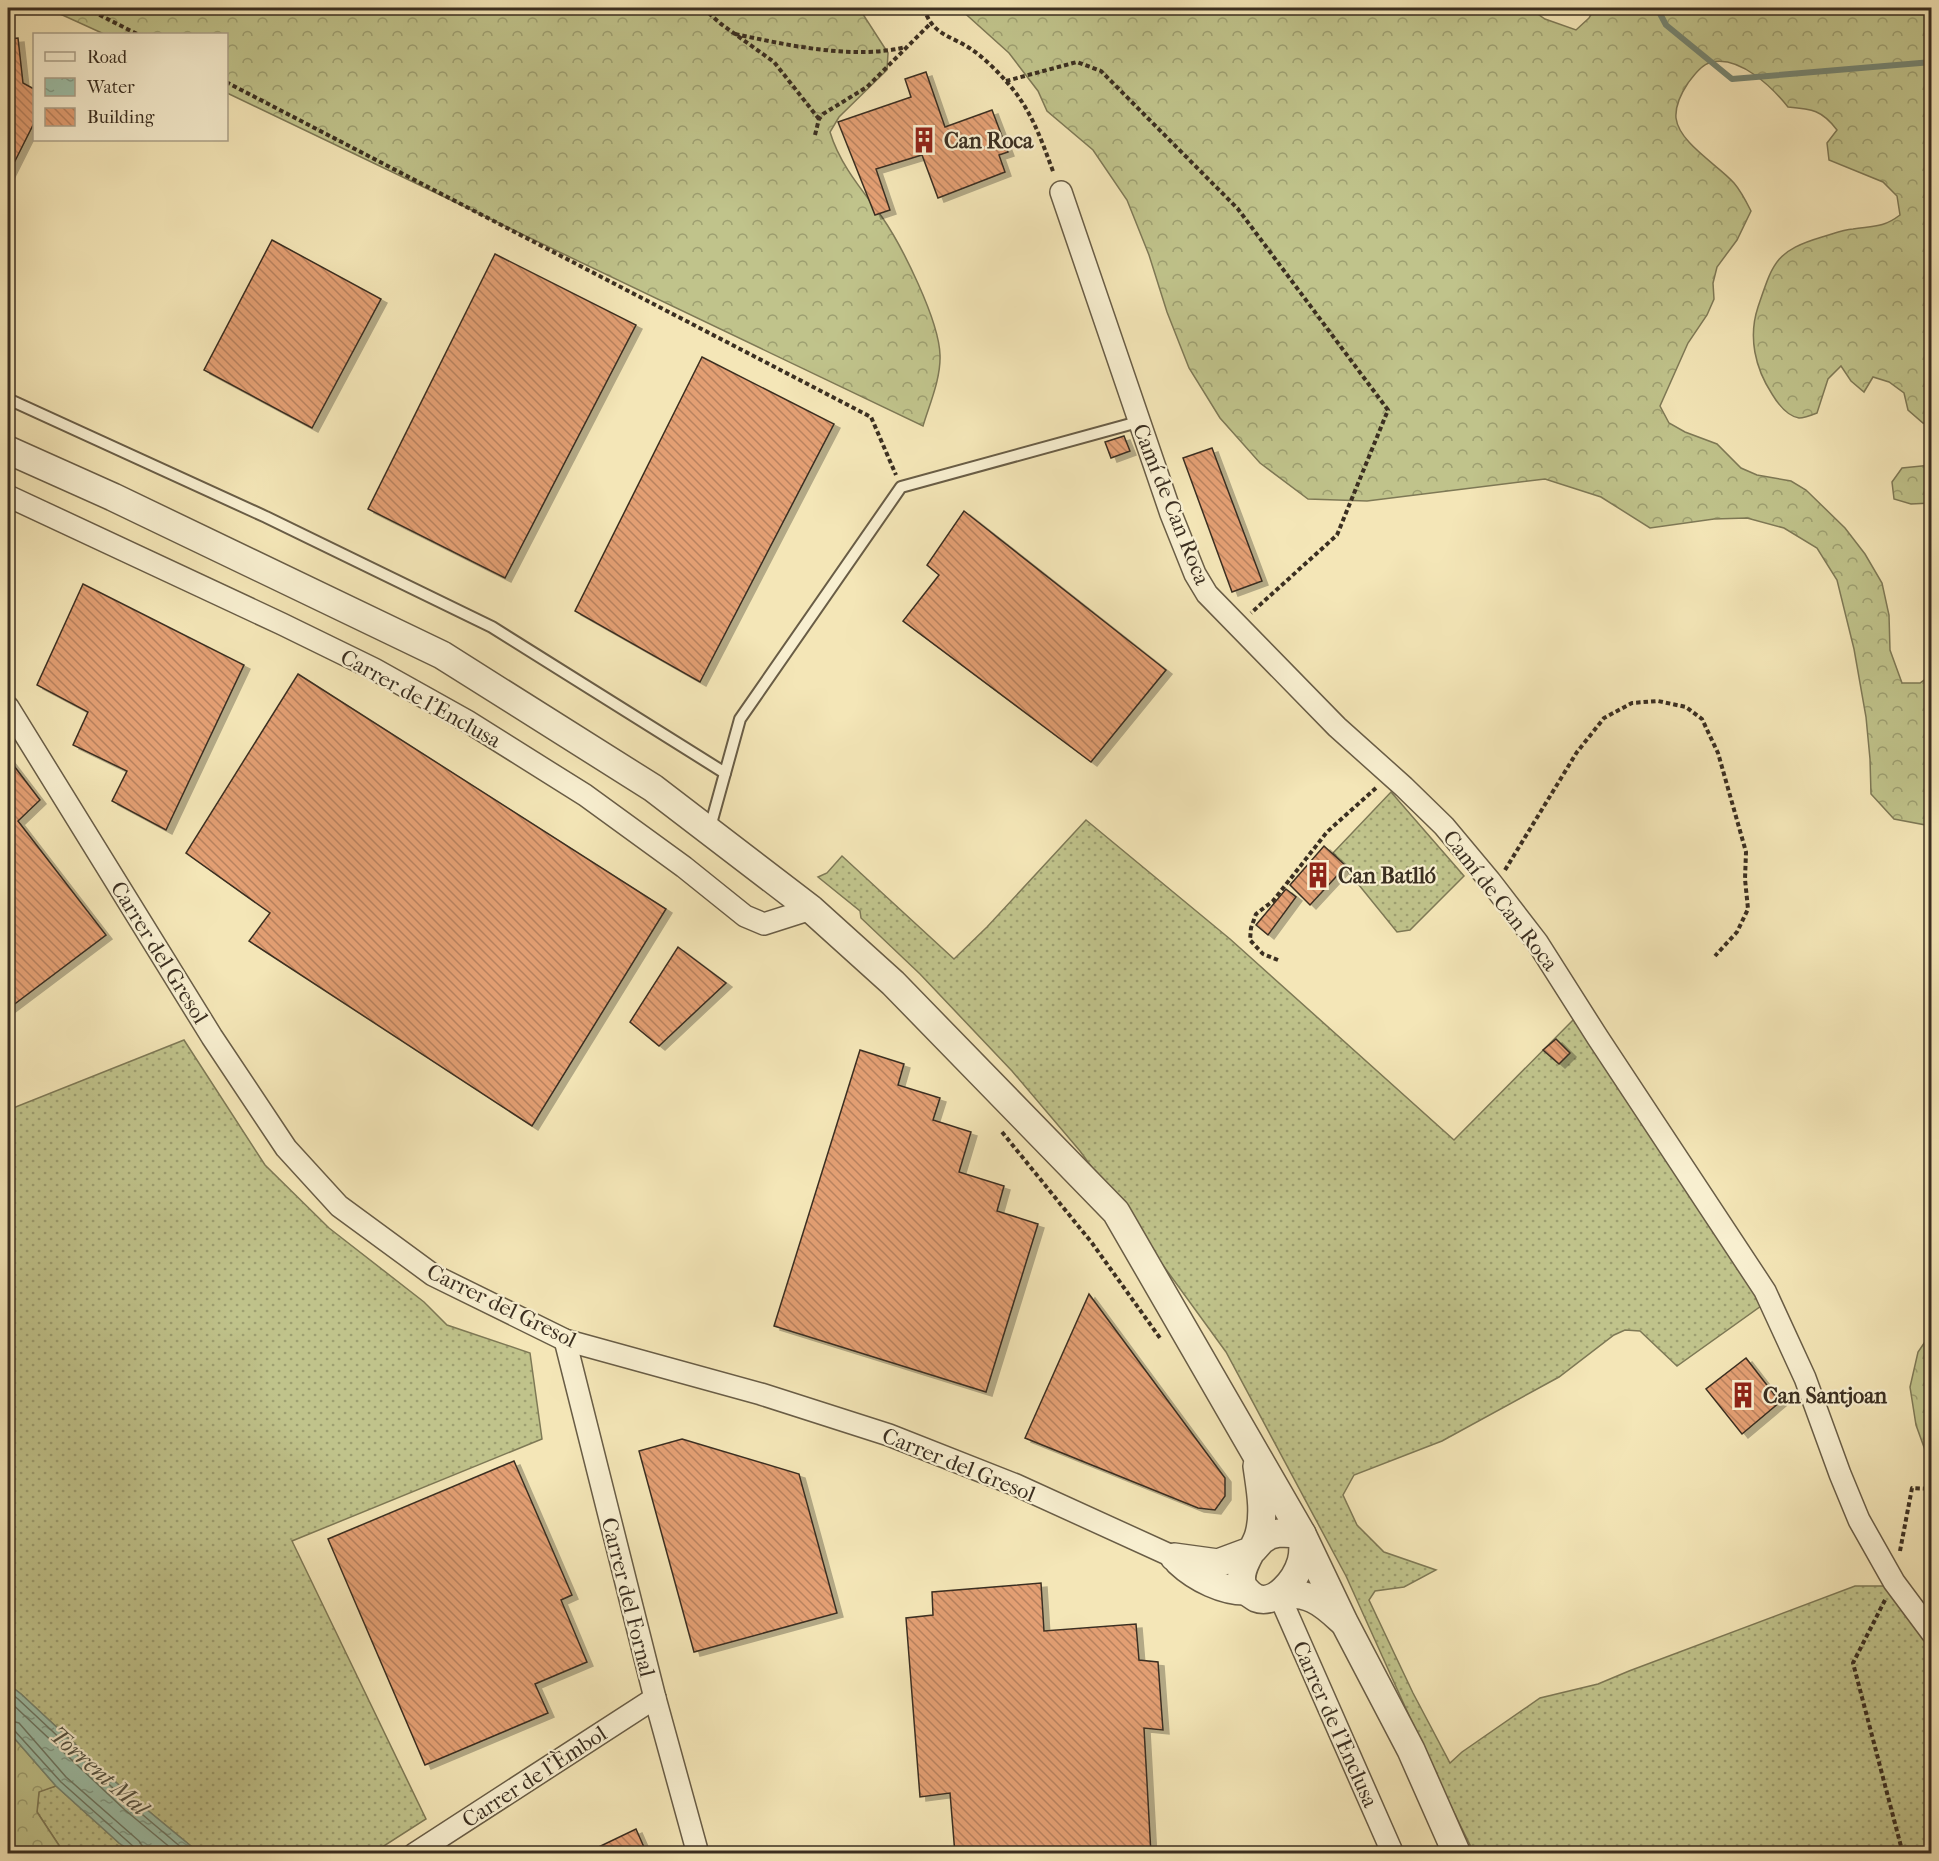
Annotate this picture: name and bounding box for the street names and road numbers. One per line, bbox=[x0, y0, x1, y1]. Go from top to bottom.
street label: Camí de Can Roca bbox=[1127, 420, 1216, 589]
street label: Carrer de l'Enclusa bbox=[336, 644, 506, 754]
street label: Camí de Can Roca bbox=[1437, 825, 1564, 977]
street label: Carrer del Gresol bbox=[105, 877, 213, 1029]
street label: Carrer del Gresol bbox=[423, 1258, 581, 1353]
street label: Carrer del Gresol bbox=[878, 1422, 1039, 1508]
street label: Carrer del Fornal bbox=[596, 1515, 660, 1680]
street label: Carrer de l'Enclusa bbox=[1287, 1637, 1384, 1812]
street label: Carrer de l'Èmbol bbox=[457, 1720, 612, 1833]

